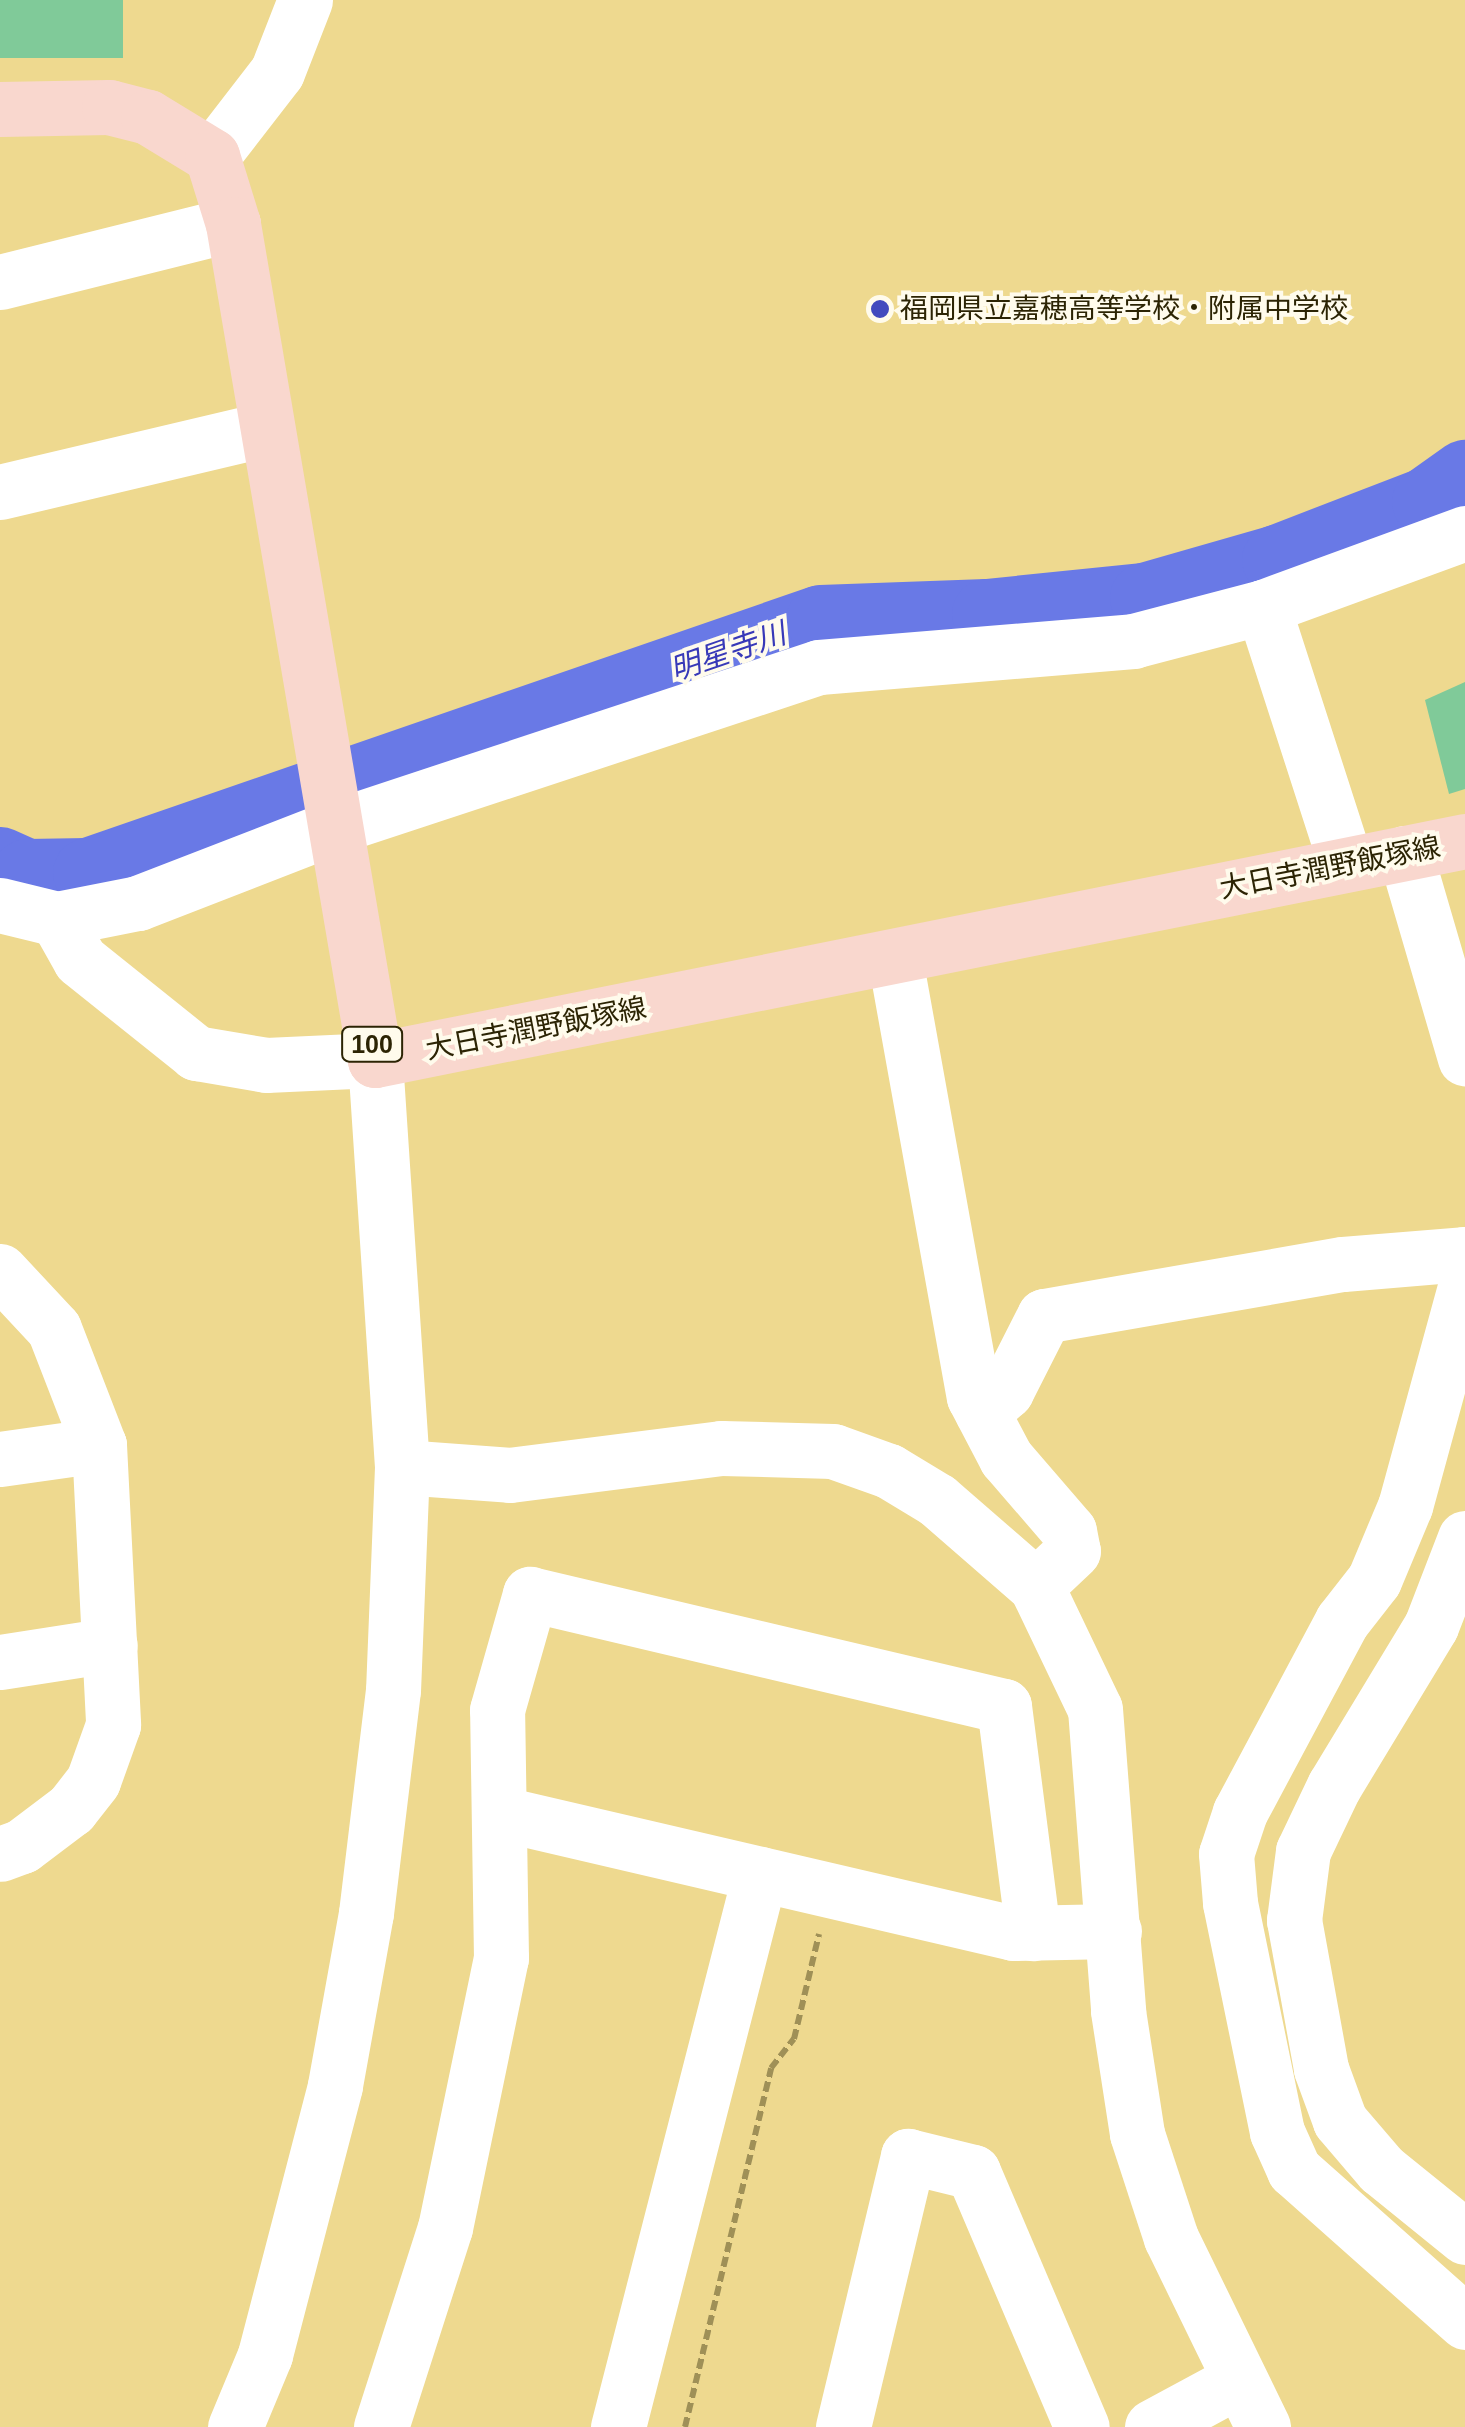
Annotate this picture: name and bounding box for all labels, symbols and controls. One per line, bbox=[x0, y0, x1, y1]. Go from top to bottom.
place label: 福岡県立嘉穂高等学校・附属中学校 bbox=[900, 292, 1348, 326]
marker: 福岡県立嘉穂高等学校・附属中学校 bbox=[869, 298, 891, 320]
water label: 明星寺川 bbox=[665, 615, 791, 689]
street label: 大日寺潤野飯塚線 bbox=[1217, 830, 1443, 906]
street label: 大日寺潤野飯塚線 bbox=[423, 991, 649, 1067]
road number: 100 bbox=[340, 1024, 404, 1064]

